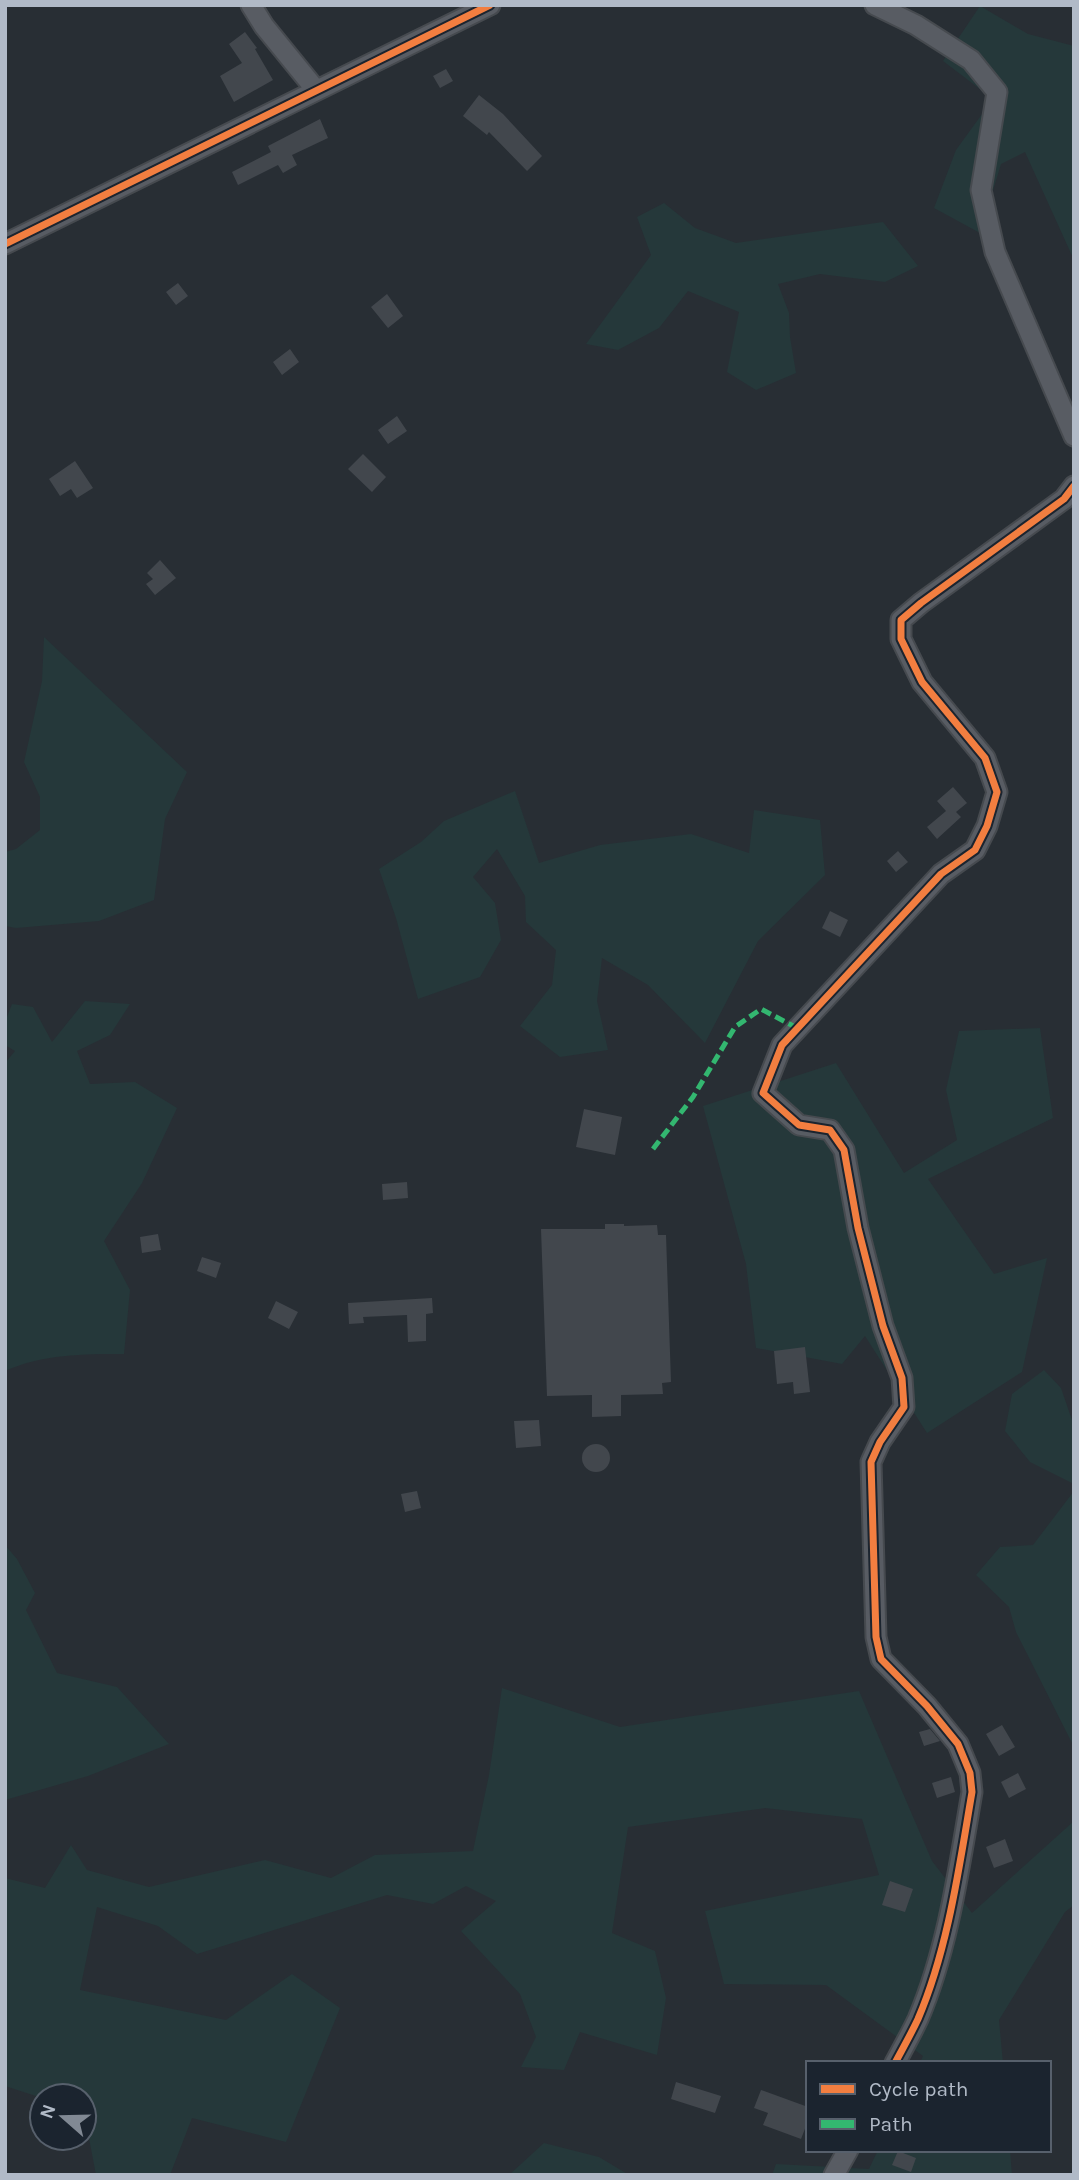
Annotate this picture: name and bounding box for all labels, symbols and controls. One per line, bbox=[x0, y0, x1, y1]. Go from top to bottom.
legend bbox=[806, 2061, 1051, 2152]
text: Cycle path bbox=[869, 2077, 969, 2101]
north arrow bbox=[28, 2082, 98, 2152]
text: N bbox=[35, 2101, 61, 2122]
text: Path bbox=[869, 2112, 913, 2136]

